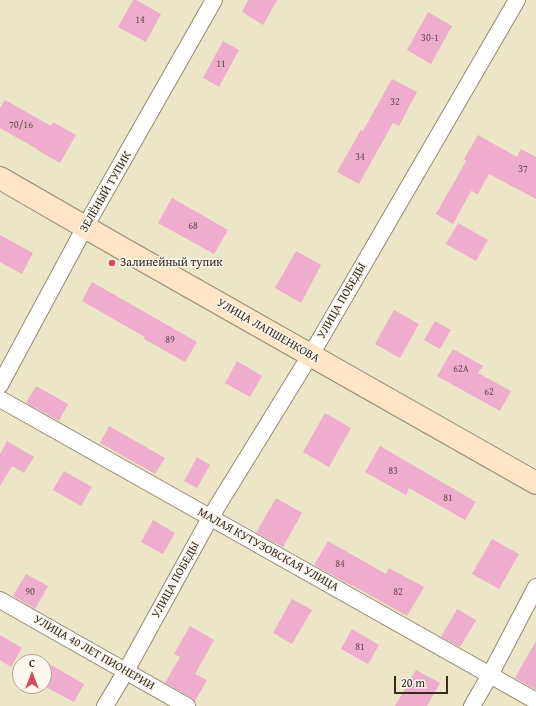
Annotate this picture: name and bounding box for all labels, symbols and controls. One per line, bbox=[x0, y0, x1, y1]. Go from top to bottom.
house number: 14 bbox=[135, 14, 145, 26]
house number: 30-1 bbox=[421, 32, 439, 44]
house number: 11 bbox=[216, 58, 226, 70]
house number: 32 bbox=[390, 96, 400, 108]
house number: 70/16 bbox=[9, 119, 33, 131]
street label: ЗЕЛЁНЫЙ ТУПИК bbox=[77, 149, 135, 235]
house number: 34 bbox=[355, 151, 365, 163]
house number: 37 bbox=[518, 163, 528, 175]
house number: 68 bbox=[188, 220, 198, 232]
place label: Залинейный тупик bbox=[120, 256, 223, 270]
marker: Залинейный тупик bbox=[107, 258, 117, 268]
street label: УЛИЦА ПОБЕДЫ bbox=[314, 260, 370, 342]
street label: УЛИЦА ЛАПШЕНКОВА bbox=[214, 296, 322, 366]
house number: 89 bbox=[165, 334, 175, 346]
house number: 62А bbox=[453, 363, 469, 375]
house number: 62 bbox=[484, 386, 494, 398]
house number: 83 bbox=[388, 465, 398, 477]
house number: 81 bbox=[443, 492, 453, 504]
street label: МАЛАЯ КУТУЗОВСКАЯ УЛИЦА bbox=[195, 505, 341, 595]
street label: УЛИЦА ПОБЕДЫ bbox=[149, 539, 203, 621]
house number: 84 bbox=[335, 558, 345, 570]
house number: 90 bbox=[25, 586, 35, 598]
house number: 82 bbox=[393, 586, 403, 598]
street label: УЛИЦА 40 ЛЕТ ПИОНЕРИИ bbox=[31, 612, 157, 694]
house number: 81 bbox=[355, 641, 365, 653]
north arrow bbox=[12, 654, 52, 694]
text: С bbox=[29, 655, 35, 671]
scale bar bbox=[396, 668, 450, 694]
text: 20 m bbox=[401, 674, 425, 691]

